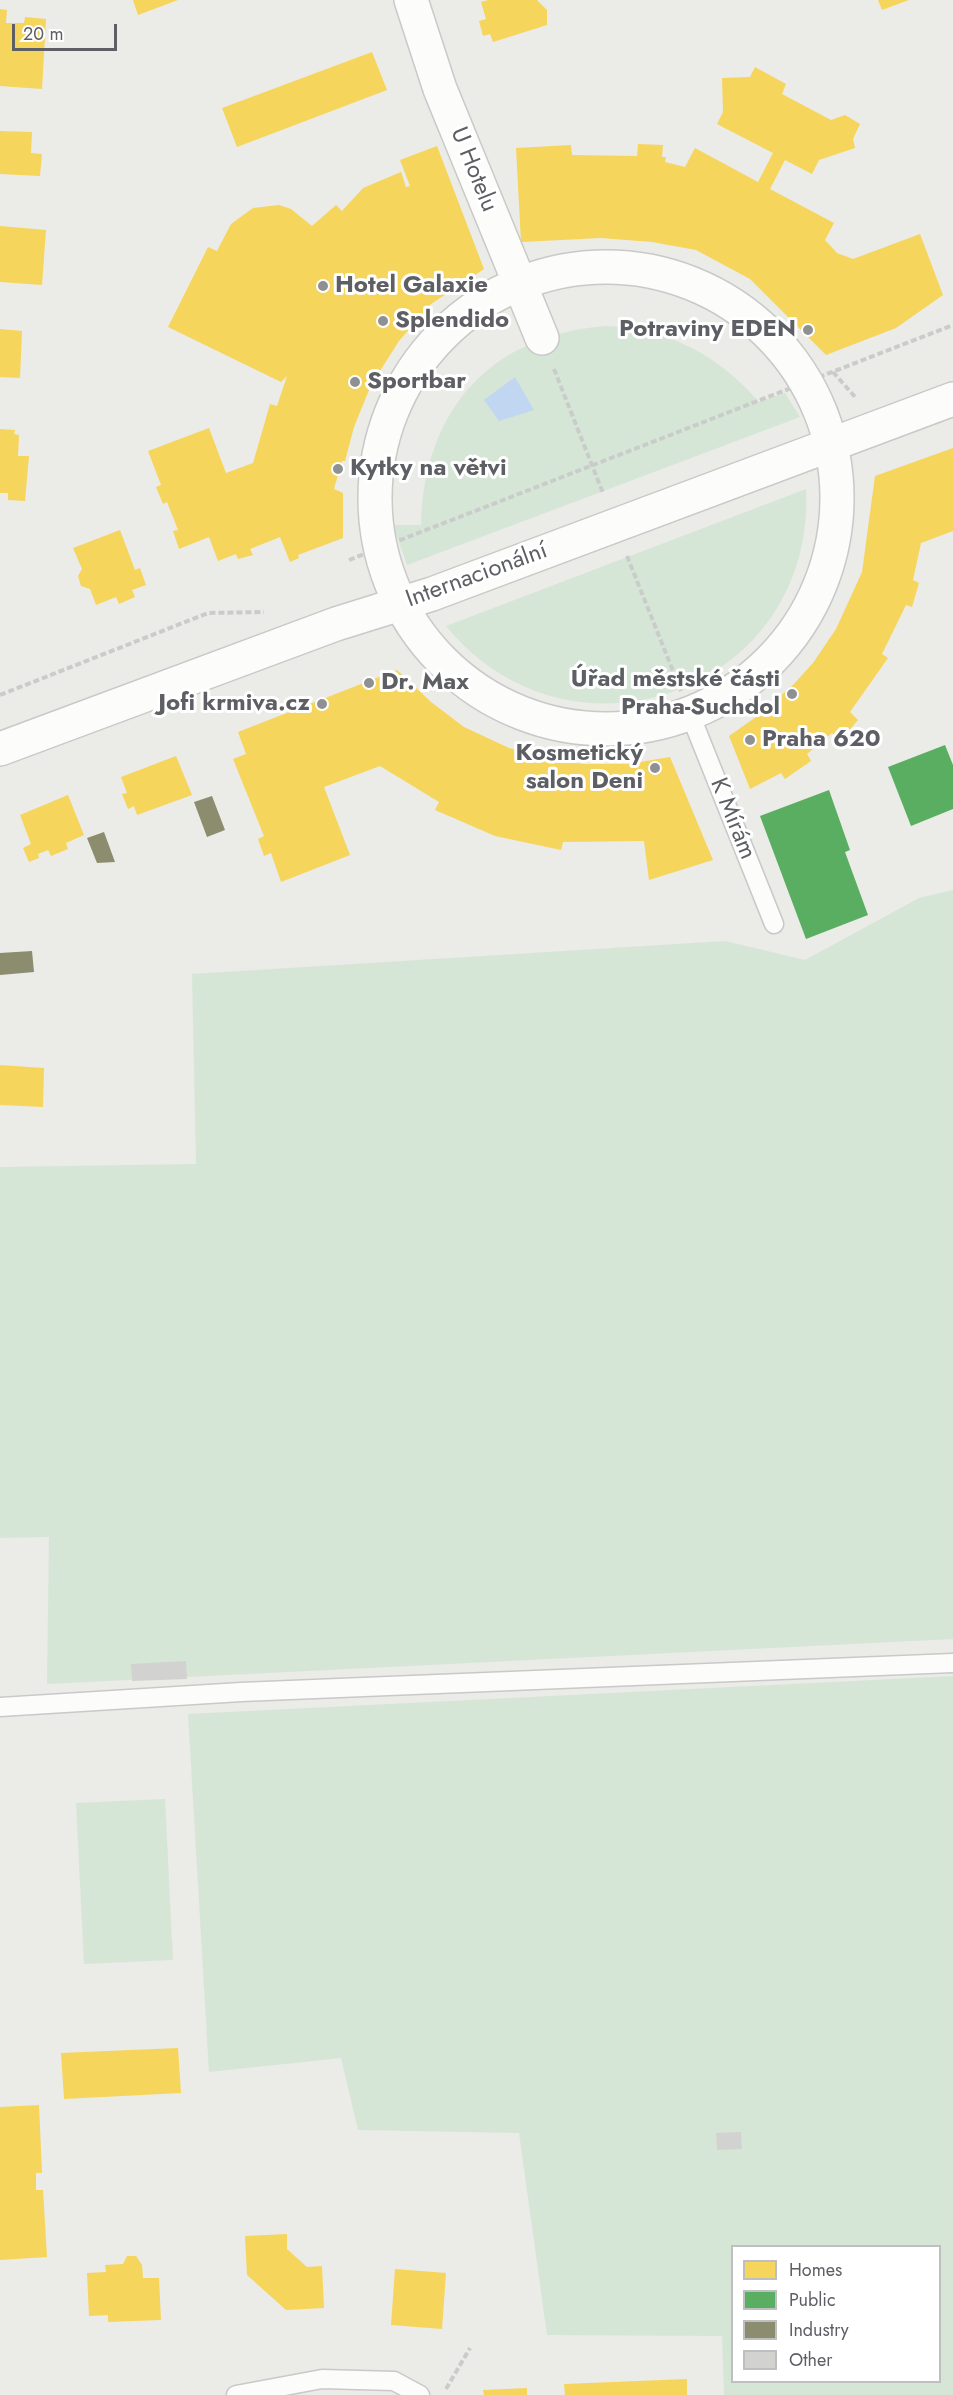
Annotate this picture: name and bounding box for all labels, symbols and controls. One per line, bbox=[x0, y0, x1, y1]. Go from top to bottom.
scale bar bbox=[15, 12, 120, 50]
text: 20 m bbox=[23, 21, 63, 47]
street label: U Hotelu bbox=[443, 123, 503, 217]
place label: Hotel Galaxie bbox=[335, 272, 488, 300]
marker: Hotel Galaxie bbox=[316, 279, 330, 293]
place label: Splendido bbox=[395, 307, 509, 335]
marker: Splendido bbox=[376, 314, 390, 328]
place label: Potraviny EDEN bbox=[619, 316, 796, 344]
marker: Potraviny EDEN bbox=[801, 323, 815, 337]
place label: Sportbar bbox=[367, 368, 466, 396]
marker: Sportbar bbox=[348, 375, 362, 389]
place label: Kytky na větvi bbox=[350, 455, 507, 483]
marker: Kytky na větvi bbox=[331, 462, 345, 476]
street label: Internacionální bbox=[402, 537, 552, 615]
place label: Úřad městské části Praha-Suchdol bbox=[571, 666, 780, 722]
place label: Dr. Max bbox=[381, 669, 469, 697]
marker: Dr. Max bbox=[362, 676, 376, 690]
marker: Úřad městské části Praha-Suchdol bbox=[785, 687, 799, 701]
place label: Jofi krmiva.cz bbox=[158, 690, 310, 718]
marker: Jofi krmiva.cz bbox=[315, 697, 329, 711]
place label: Praha 620 bbox=[762, 726, 881, 754]
marker: Praha 620 bbox=[743, 733, 757, 747]
place label: Kosmetický salon Deni bbox=[516, 740, 643, 796]
marker: Kosmetický salon Deni bbox=[648, 761, 662, 775]
street label: K Mírám bbox=[703, 774, 761, 864]
legend bbox=[731, 2245, 941, 2383]
text: Homes bbox=[789, 2257, 842, 2283]
text: Public bbox=[789, 2287, 836, 2313]
text: Industry bbox=[789, 2317, 849, 2343]
text: Other bbox=[789, 2347, 832, 2373]

